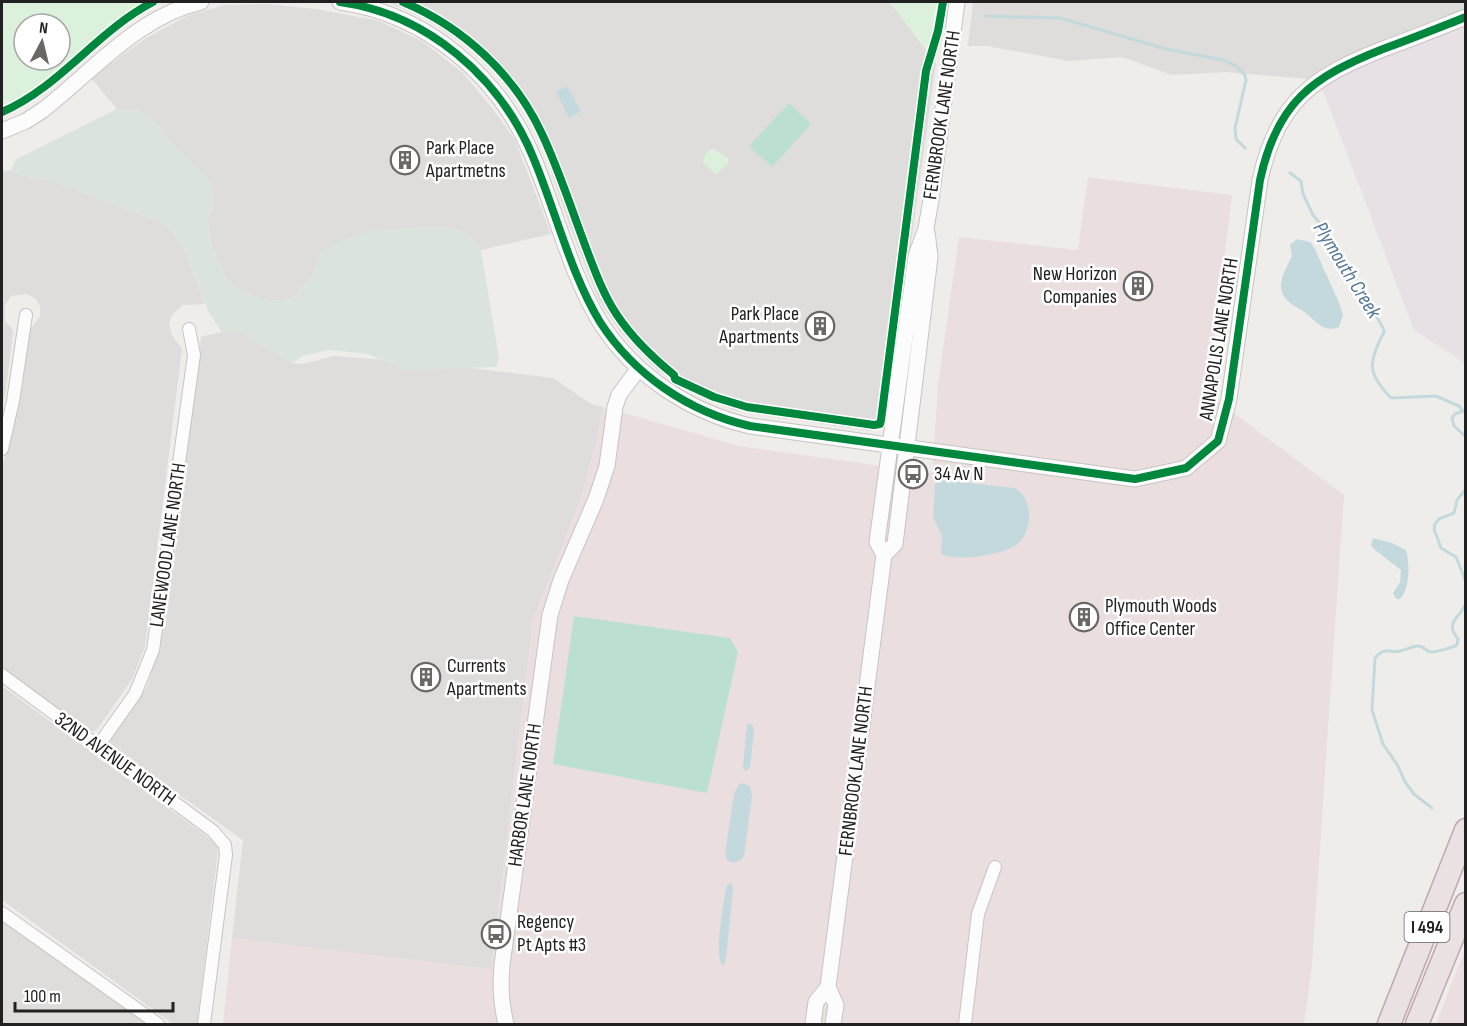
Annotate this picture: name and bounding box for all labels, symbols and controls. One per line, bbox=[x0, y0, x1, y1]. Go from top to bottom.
north arrow bbox=[12, 12, 72, 72]
text: N bbox=[38, 19, 49, 39]
street label: FERNBROOK LANE NORTH bbox=[918, 29, 966, 201]
place label: Park Place Apartmetns bbox=[425, 136, 506, 183]
building icon: Park Place Apartmetns bbox=[389, 144, 421, 176]
water label: Plymouth Creek bbox=[1308, 217, 1387, 324]
street label: ANNAPOLIS LANE NORTH bbox=[1194, 256, 1244, 423]
place label: New Horizon Companies bbox=[1033, 262, 1117, 309]
building icon: New Horizon Companies bbox=[1122, 270, 1154, 302]
place label: Park Place Apartments bbox=[718, 302, 799, 349]
building icon: Park Place Apartments bbox=[804, 310, 836, 342]
bus stop icon: 34 Av N bbox=[897, 458, 929, 490]
street label: LANEWOOD LANE NORTH bbox=[145, 461, 191, 629]
place label: 34 Av N bbox=[934, 462, 983, 486]
place label: Plymouth Woods Office Center bbox=[1105, 594, 1217, 641]
building icon: Plymouth Woods Office Center bbox=[1068, 601, 1100, 633]
place label: Currents Apartments bbox=[446, 654, 527, 701]
building icon: Currents Apartments bbox=[410, 661, 442, 693]
street label: FERNBROOK LANE NORTH bbox=[834, 685, 878, 857]
street label: 32ND AVENUE NORTH bbox=[50, 707, 180, 811]
street label: HARBOR LANE NORTH bbox=[503, 722, 547, 868]
place label: Regency Pt Apts #3 bbox=[517, 910, 586, 957]
road number: I 494 bbox=[1404, 912, 1450, 942]
bus stop icon: Regency Pt Apts #3 bbox=[480, 918, 512, 950]
scale bar bbox=[15, 975, 172, 1013]
text: 100 m bbox=[24, 986, 61, 1007]

